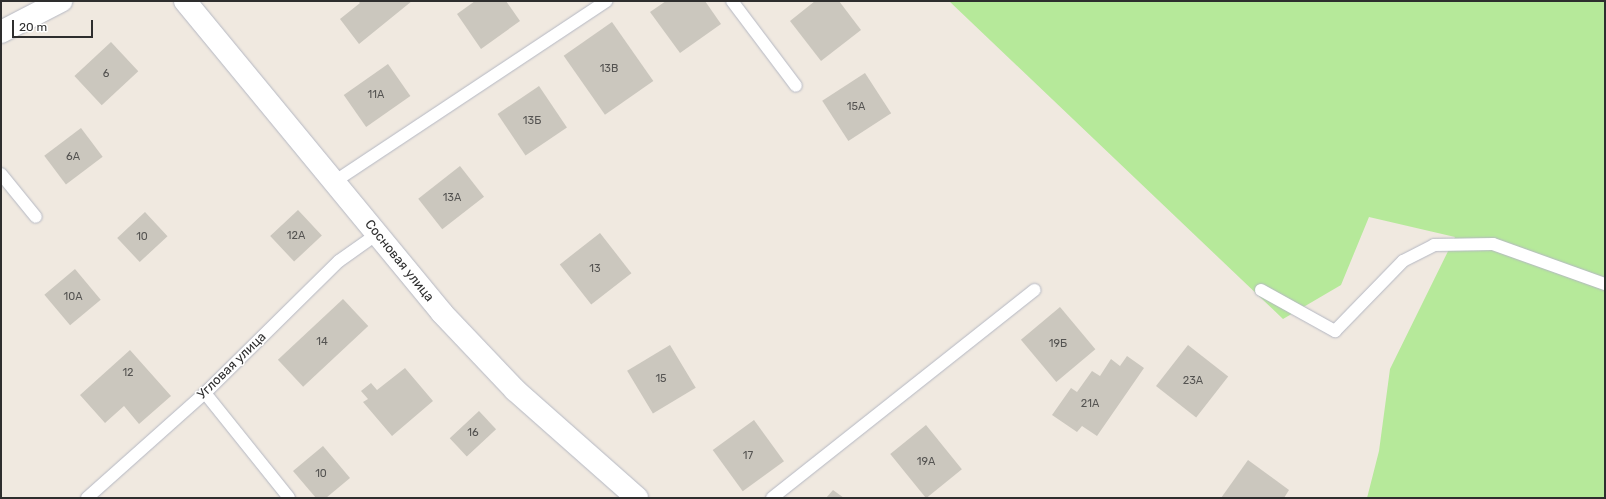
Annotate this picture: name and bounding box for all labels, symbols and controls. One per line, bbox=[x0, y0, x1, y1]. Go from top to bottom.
scale bar bbox=[14, 12, 95, 38]
text: 20 m bbox=[19, 20, 47, 34]
house number: 13В bbox=[600, 62, 618, 76]
house number: 6 bbox=[103, 67, 109, 81]
house number: 11А bbox=[368, 88, 384, 102]
house number: 15А bbox=[847, 100, 865, 114]
house number: 13Б bbox=[523, 114, 541, 128]
house number: 6А bbox=[66, 150, 80, 164]
house number: 13А bbox=[443, 191, 461, 205]
street label: Сосновая улица bbox=[361, 217, 437, 305]
house number: 12А bbox=[287, 229, 305, 243]
house number: 10 bbox=[136, 230, 148, 244]
house number: 13 bbox=[589, 262, 601, 276]
house number: 10А bbox=[63, 290, 83, 304]
street label: Угловая улица bbox=[194, 329, 270, 403]
house number: 14 bbox=[316, 335, 328, 349]
house number: 19Б bbox=[1049, 337, 1067, 351]
house number: 12 bbox=[122, 366, 134, 380]
house number: 15 bbox=[655, 372, 667, 386]
house number: 23А bbox=[1183, 374, 1203, 388]
house number: 21А bbox=[1081, 397, 1099, 411]
house number: 16 bbox=[467, 426, 479, 440]
house number: 17 bbox=[743, 449, 753, 463]
house number: 19А bbox=[917, 455, 935, 469]
house number: 10 bbox=[315, 467, 327, 481]

